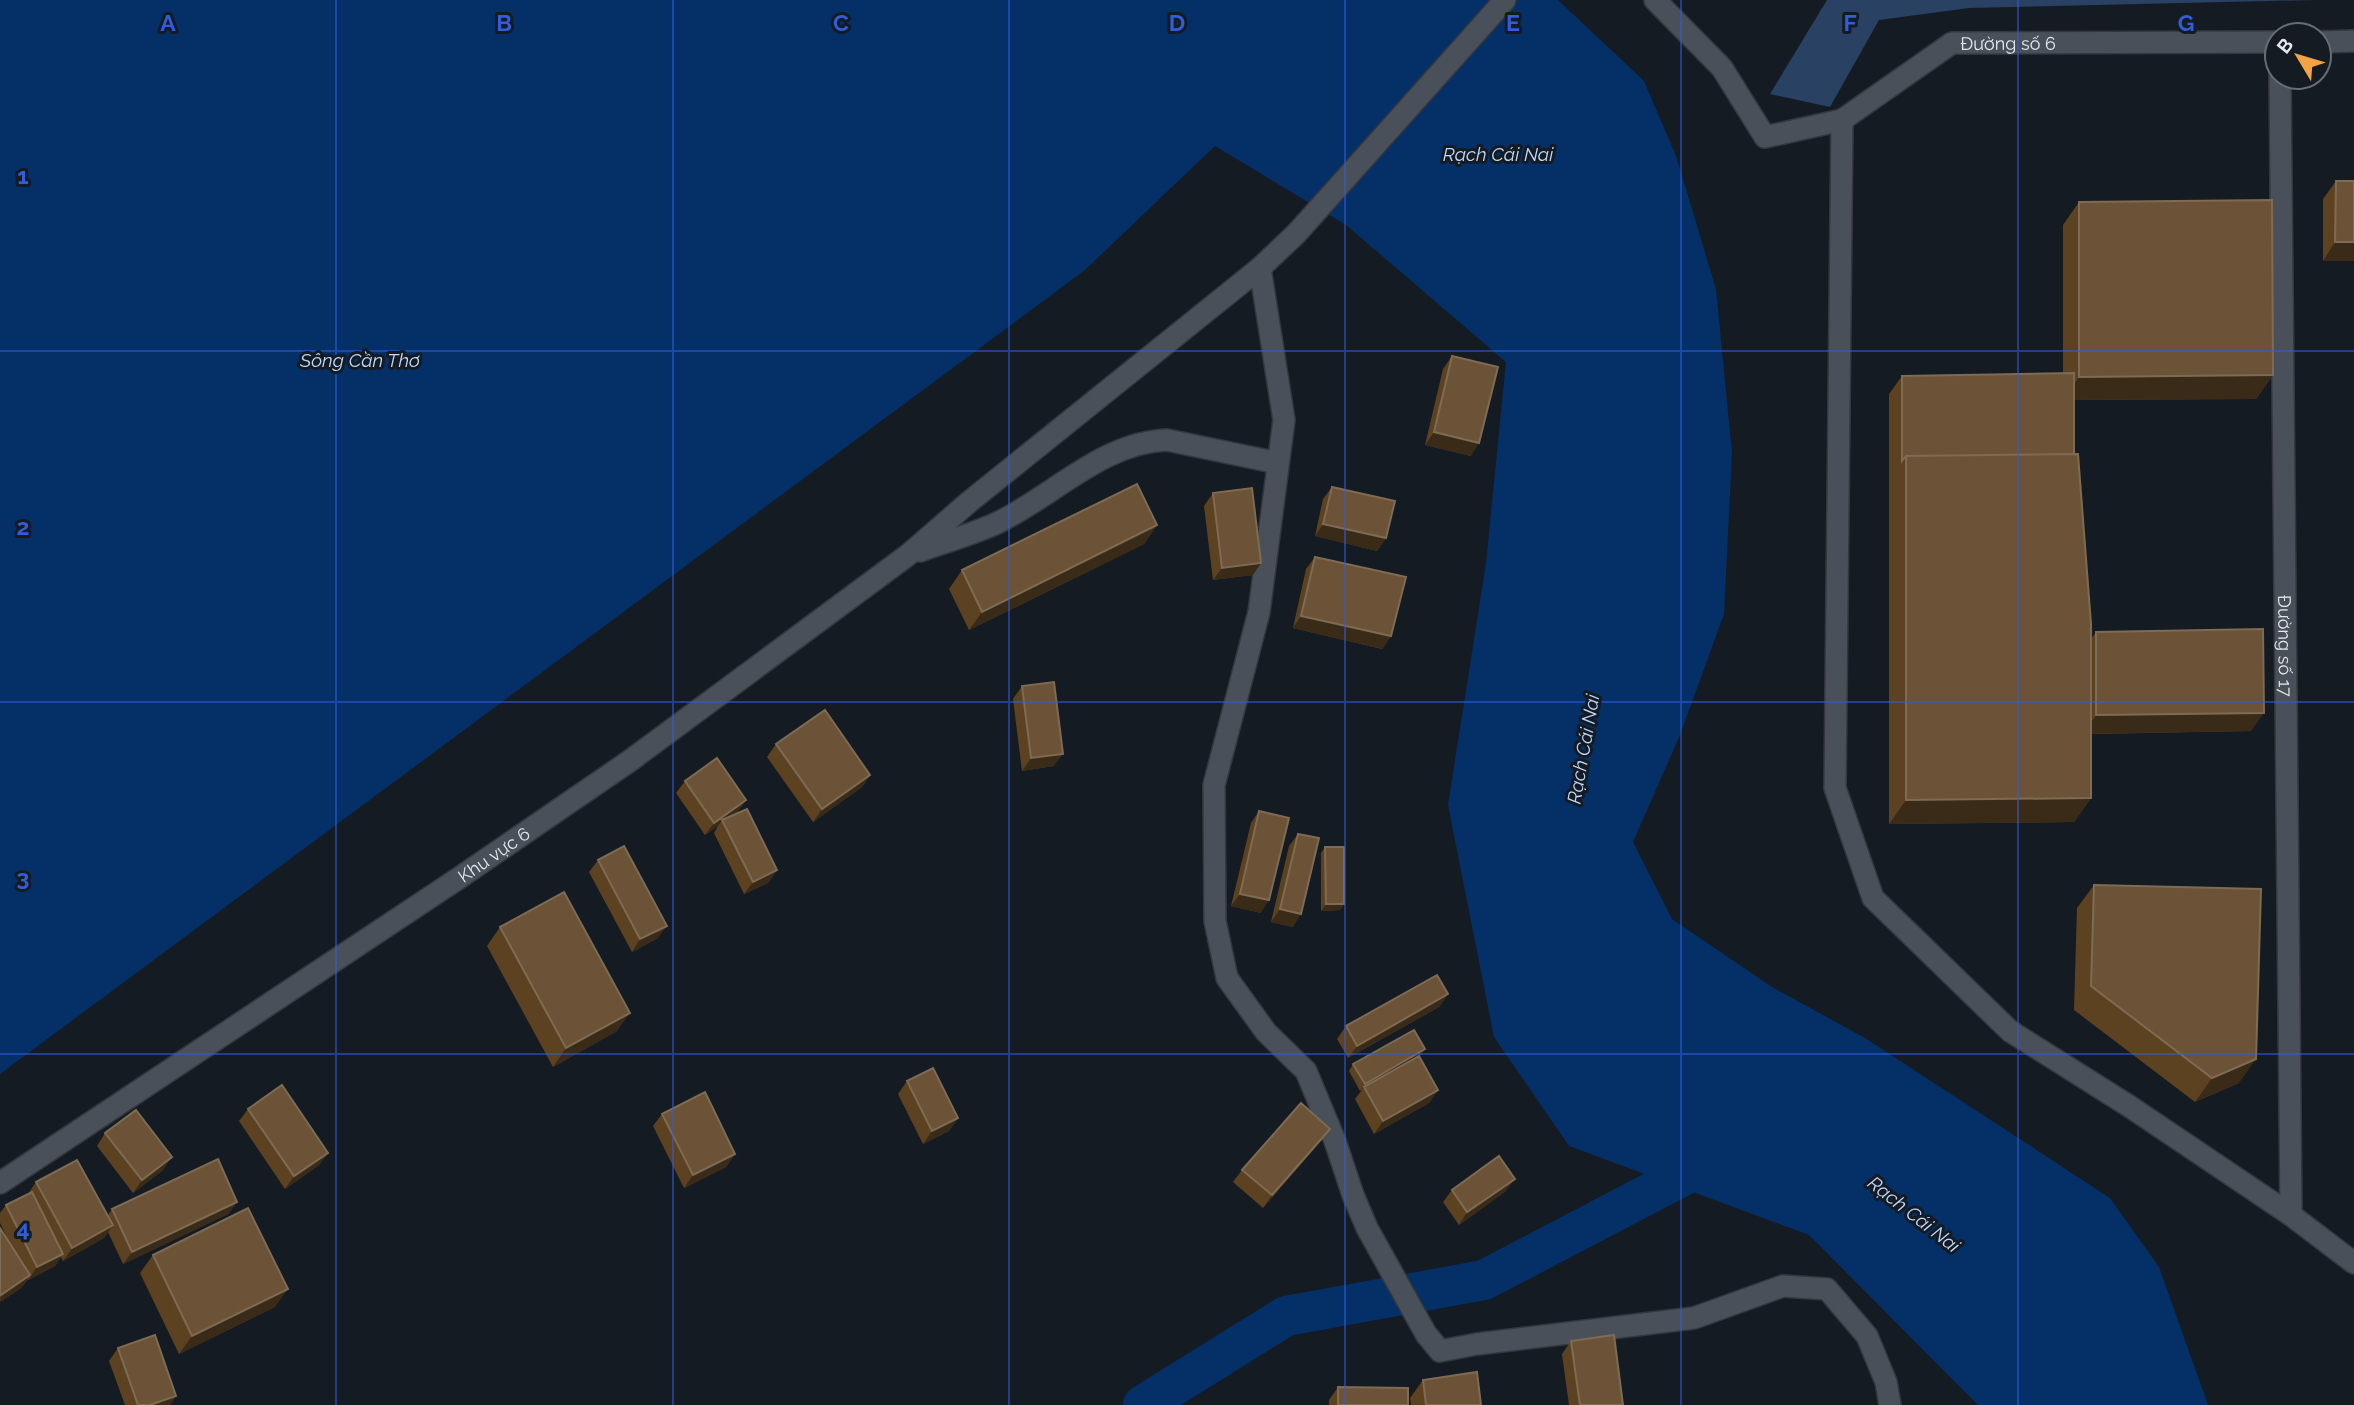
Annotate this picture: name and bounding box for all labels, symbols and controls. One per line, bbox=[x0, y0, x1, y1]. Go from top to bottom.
text: A bbox=[160, 9, 176, 36]
text: B bbox=[496, 9, 512, 36]
text: C bbox=[833, 9, 849, 36]
text: D bbox=[1169, 9, 1185, 36]
text: E bbox=[1506, 9, 1520, 36]
text: F bbox=[1843, 9, 1857, 36]
text: G bbox=[2178, 9, 2194, 36]
north arrow bbox=[2263, 21, 2333, 91]
street label: Đường số 6 bbox=[1960, 32, 2056, 53]
text: B bbox=[2272, 34, 2297, 57]
water label: Rạch Cái Nai bbox=[1443, 143, 1554, 165]
text: 1 bbox=[17, 162, 29, 189]
water label: Sông Cần Thơ bbox=[299, 349, 420, 371]
text: 2 bbox=[17, 513, 29, 540]
street label: Đường số 17 bbox=[2275, 595, 2296, 697]
water label: Rạch Cái Nai bbox=[1563, 692, 1604, 805]
street label: Khu vực 6 bbox=[454, 822, 534, 886]
text: 3 bbox=[17, 864, 29, 891]
water label: Rạch Cái Nai bbox=[1864, 1171, 1965, 1257]
text: 4 bbox=[16, 1215, 30, 1242]

